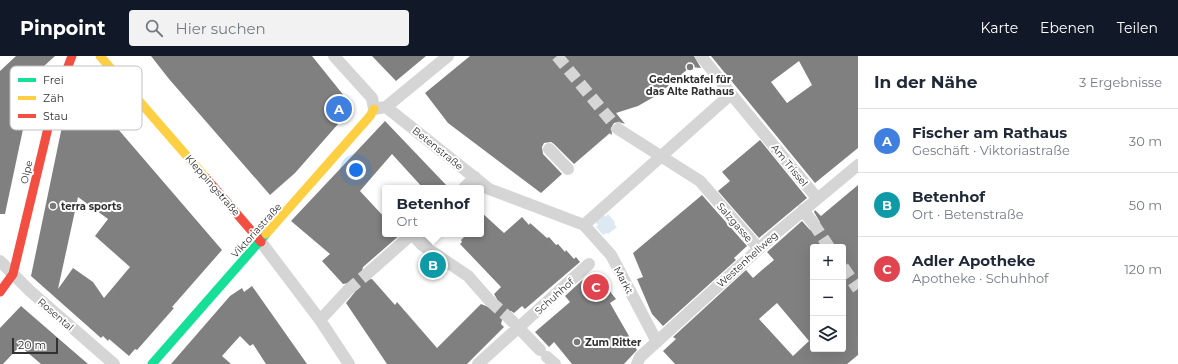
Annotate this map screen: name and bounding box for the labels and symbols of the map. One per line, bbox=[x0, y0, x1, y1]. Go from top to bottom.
marker: Gedenktafel für das Alte Rathaus bbox=[685, 62, 695, 72]
legend bbox=[10, 66, 142, 130]
text: Frei bbox=[43, 73, 64, 87]
place label: Gedenktafel für das Alte Rathaus bbox=[646, 73, 735, 98]
text: Zäh bbox=[43, 91, 64, 105]
pin: A bbox=[326, 94, 352, 124]
text: Stau bbox=[43, 109, 68, 123]
street label: Betenstraße bbox=[410, 124, 466, 173]
street label: Am Trissel bbox=[768, 141, 811, 189]
street label: Kleppingstraße bbox=[182, 152, 243, 219]
street label: Olpe bbox=[17, 159, 36, 185]
your location bbox=[346, 160, 366, 180]
place label: terra sports bbox=[61, 200, 122, 213]
street label: Viktoriastraße bbox=[228, 200, 284, 260]
street label: Salzgasse bbox=[714, 200, 755, 245]
marker: terra sports bbox=[48, 201, 58, 211]
street label: Westenhellweg bbox=[714, 228, 781, 290]
pin: B bbox=[420, 250, 446, 280]
street label: Markt bbox=[611, 264, 636, 296]
pin: C bbox=[583, 272, 609, 302]
street label: Schuhhof bbox=[532, 275, 577, 317]
street label: Rosental bbox=[35, 295, 76, 334]
scale bar bbox=[12, 336, 58, 355]
place label: Zum Ritter bbox=[585, 336, 642, 349]
marker: Zum Ritter bbox=[572, 337, 582, 347]

